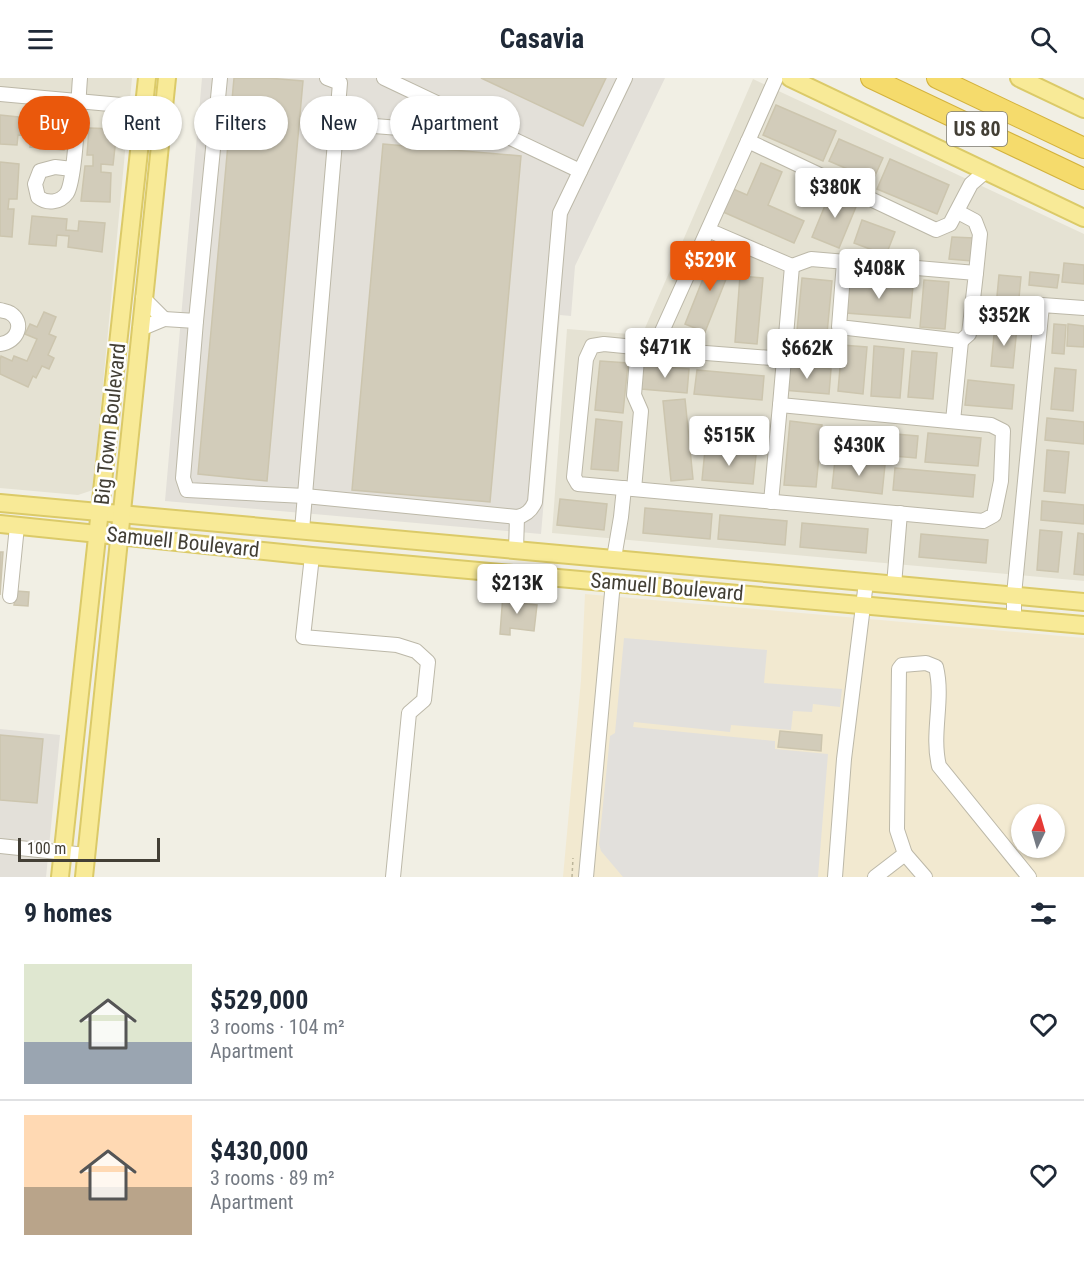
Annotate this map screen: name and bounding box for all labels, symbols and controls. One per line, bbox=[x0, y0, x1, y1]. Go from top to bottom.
icon: menu bbox=[24, 23, 57, 56]
text: Casavia bbox=[500, 23, 584, 55]
icon: search bbox=[1027, 23, 1060, 56]
chip: Buy bbox=[18, 96, 90, 150]
chip: Rent bbox=[102, 96, 182, 150]
chip: Filters bbox=[194, 96, 288, 150]
chip: New bbox=[300, 96, 378, 150]
chip: Apartment bbox=[390, 96, 520, 150]
road number: US 80 bbox=[947, 112, 1007, 146]
pin: $380K bbox=[793, 168, 877, 219]
text: $380K bbox=[809, 175, 861, 199]
pin: $529K bbox=[668, 241, 752, 292]
text: $529K bbox=[684, 248, 736, 272]
pin: $408K bbox=[837, 249, 921, 300]
text: $408K bbox=[853, 256, 905, 280]
pin: $352K bbox=[962, 296, 1046, 347]
text: $352K bbox=[978, 303, 1030, 327]
pin: $471K bbox=[623, 328, 707, 379]
pin: $662K bbox=[765, 329, 849, 380]
text: $471K bbox=[639, 335, 691, 359]
text: $662K bbox=[781, 336, 833, 360]
street label: Big Town Boulevard bbox=[90, 342, 130, 506]
pin: $515K bbox=[687, 416, 771, 467]
text: $515K bbox=[703, 423, 755, 447]
pin: $430K bbox=[817, 426, 901, 477]
text: $430K bbox=[833, 433, 885, 457]
street label: Samuell Boulevard bbox=[105, 522, 261, 562]
pin: $213K bbox=[475, 564, 559, 615]
street label: Samuell Boulevard bbox=[590, 568, 744, 606]
text: $213K bbox=[491, 571, 543, 595]
north arrow bbox=[1011, 804, 1065, 858]
map controls bbox=[1011, 804, 1065, 858]
scale bar bbox=[18, 835, 160, 862]
text: 100 m bbox=[27, 839, 66, 858]
icon: filters bbox=[1027, 897, 1060, 930]
text: 9 homes bbox=[24, 898, 112, 928]
text: $529,000 bbox=[210, 985, 308, 1015]
icon: home bbox=[72, 988, 144, 1060]
icon: heart bbox=[1027, 1008, 1060, 1041]
text: 3 rooms · 104 m² bbox=[210, 1015, 345, 1039]
text: Apartment bbox=[210, 1039, 294, 1063]
text: $430,000 bbox=[210, 1136, 308, 1166]
icon: home bbox=[72, 1139, 144, 1211]
icon: heart bbox=[1027, 1159, 1060, 1192]
text: 3 rooms · 89 m² bbox=[210, 1166, 335, 1190]
text: Apartment bbox=[210, 1190, 294, 1214]

